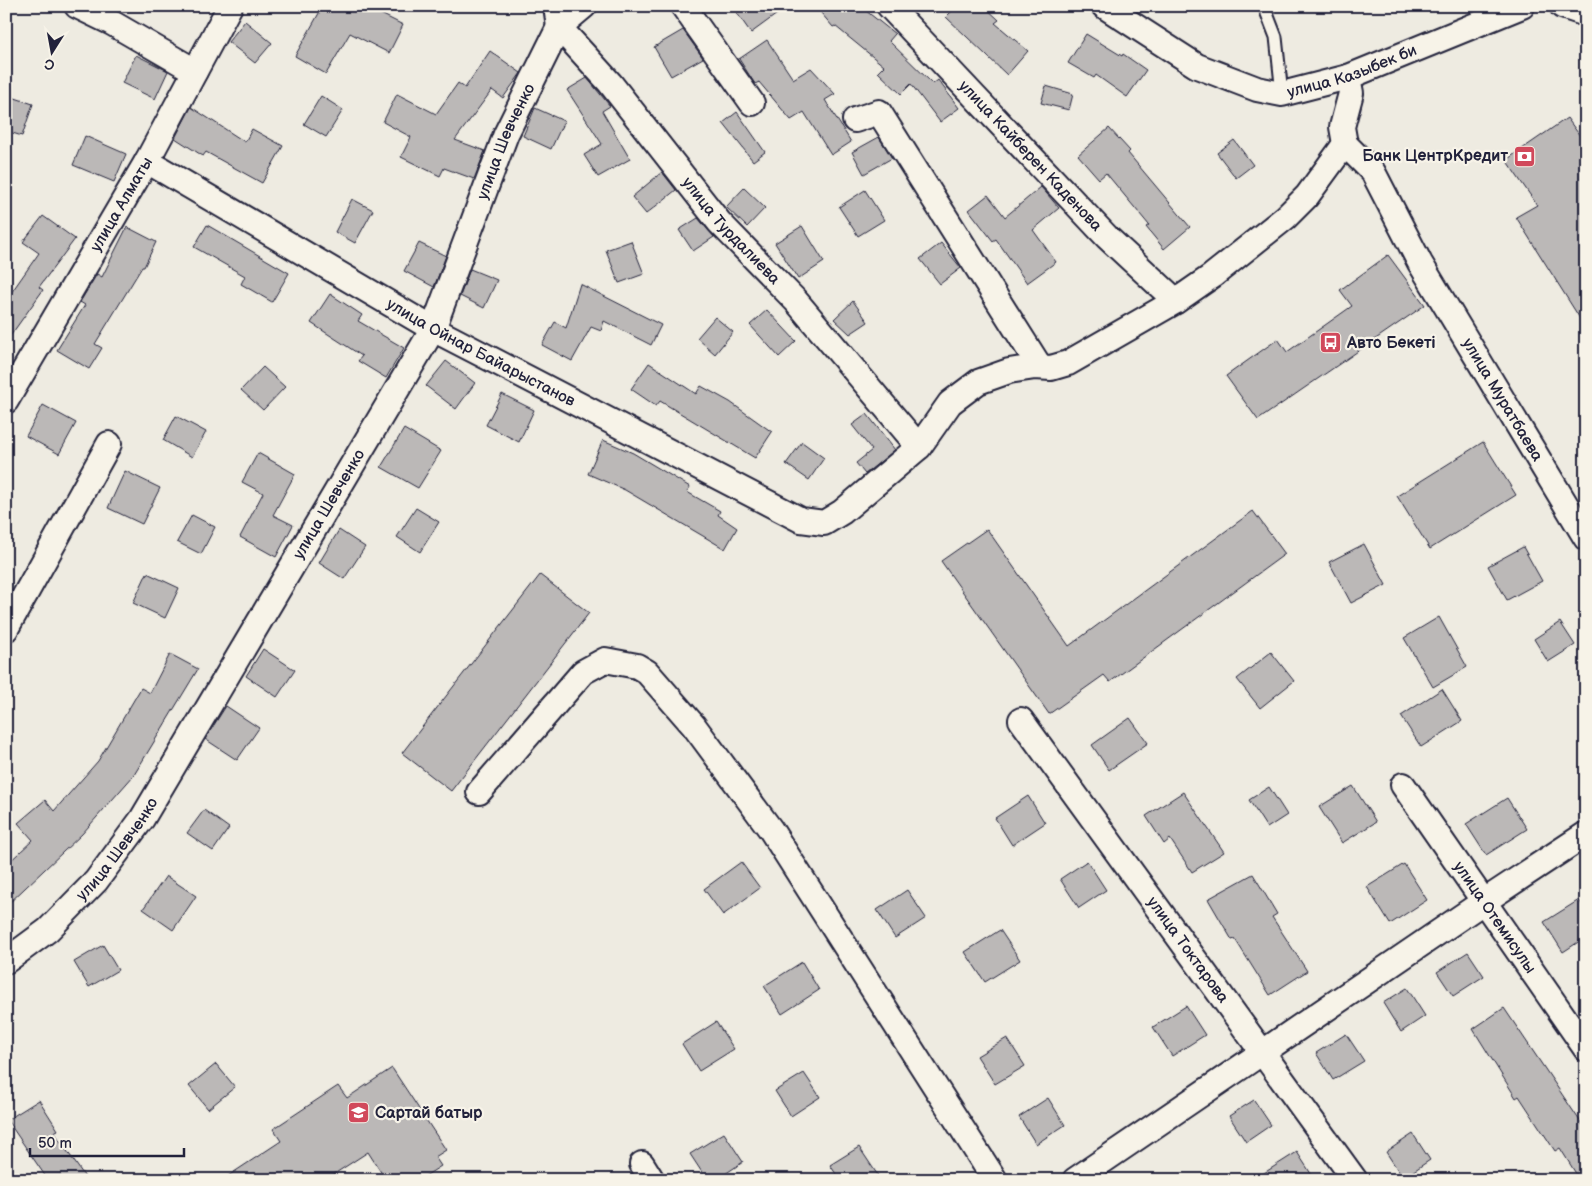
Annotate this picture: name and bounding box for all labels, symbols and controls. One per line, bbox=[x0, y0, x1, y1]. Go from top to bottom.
north arrow bbox=[28, 28, 78, 78]
street label: улица Казыбек би bbox=[1285, 40, 1420, 102]
text: С bbox=[43, 55, 56, 74]
street label: улица Кайберен Каденова bbox=[955, 76, 1106, 236]
street label: улица Шевченко bbox=[473, 80, 539, 202]
bank icon: Банк ЦентрКредит bbox=[1512, 144, 1536, 168]
place label: Банк ЦентрКредит bbox=[1362, 147, 1508, 166]
street label: улица Алматы bbox=[86, 154, 157, 255]
street label: улица Турдалиева bbox=[678, 173, 784, 289]
street label: улица Ойнар Байарыстанов bbox=[383, 294, 579, 411]
bus stop icon: Авто Бекетi bbox=[1319, 331, 1343, 355]
place label: Авто Бекетi bbox=[1346, 334, 1436, 353]
street label: улица Муратбаева bbox=[1458, 335, 1547, 465]
street label: улица Шевченко bbox=[289, 446, 369, 563]
street label: улица Шевченко bbox=[72, 794, 162, 905]
street label: улица Отемисулы bbox=[1449, 858, 1540, 977]
street label: улица Токтарова bbox=[1143, 893, 1233, 1007]
school or university icon: Сартай батыр bbox=[347, 1101, 371, 1125]
place label: Сартай батыр bbox=[375, 1104, 483, 1123]
scale bar bbox=[30, 1126, 184, 1158]
text: 50 m bbox=[38, 1134, 72, 1153]

